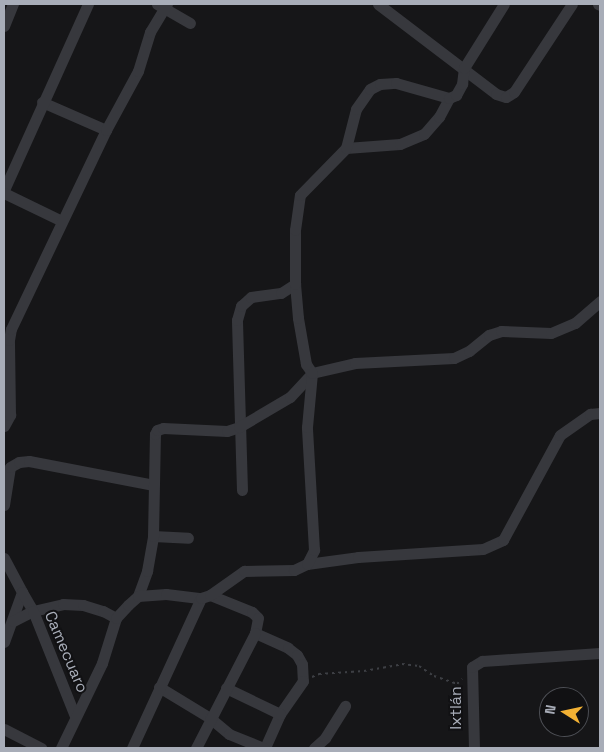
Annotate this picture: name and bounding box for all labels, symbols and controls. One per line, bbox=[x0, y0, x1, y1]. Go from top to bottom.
street label: Camecuaro bbox=[40, 608, 92, 696]
street label: Ixtlán bbox=[446, 686, 466, 730]
north arrow bbox=[539, 687, 589, 737]
text: N bbox=[541, 703, 560, 716]

